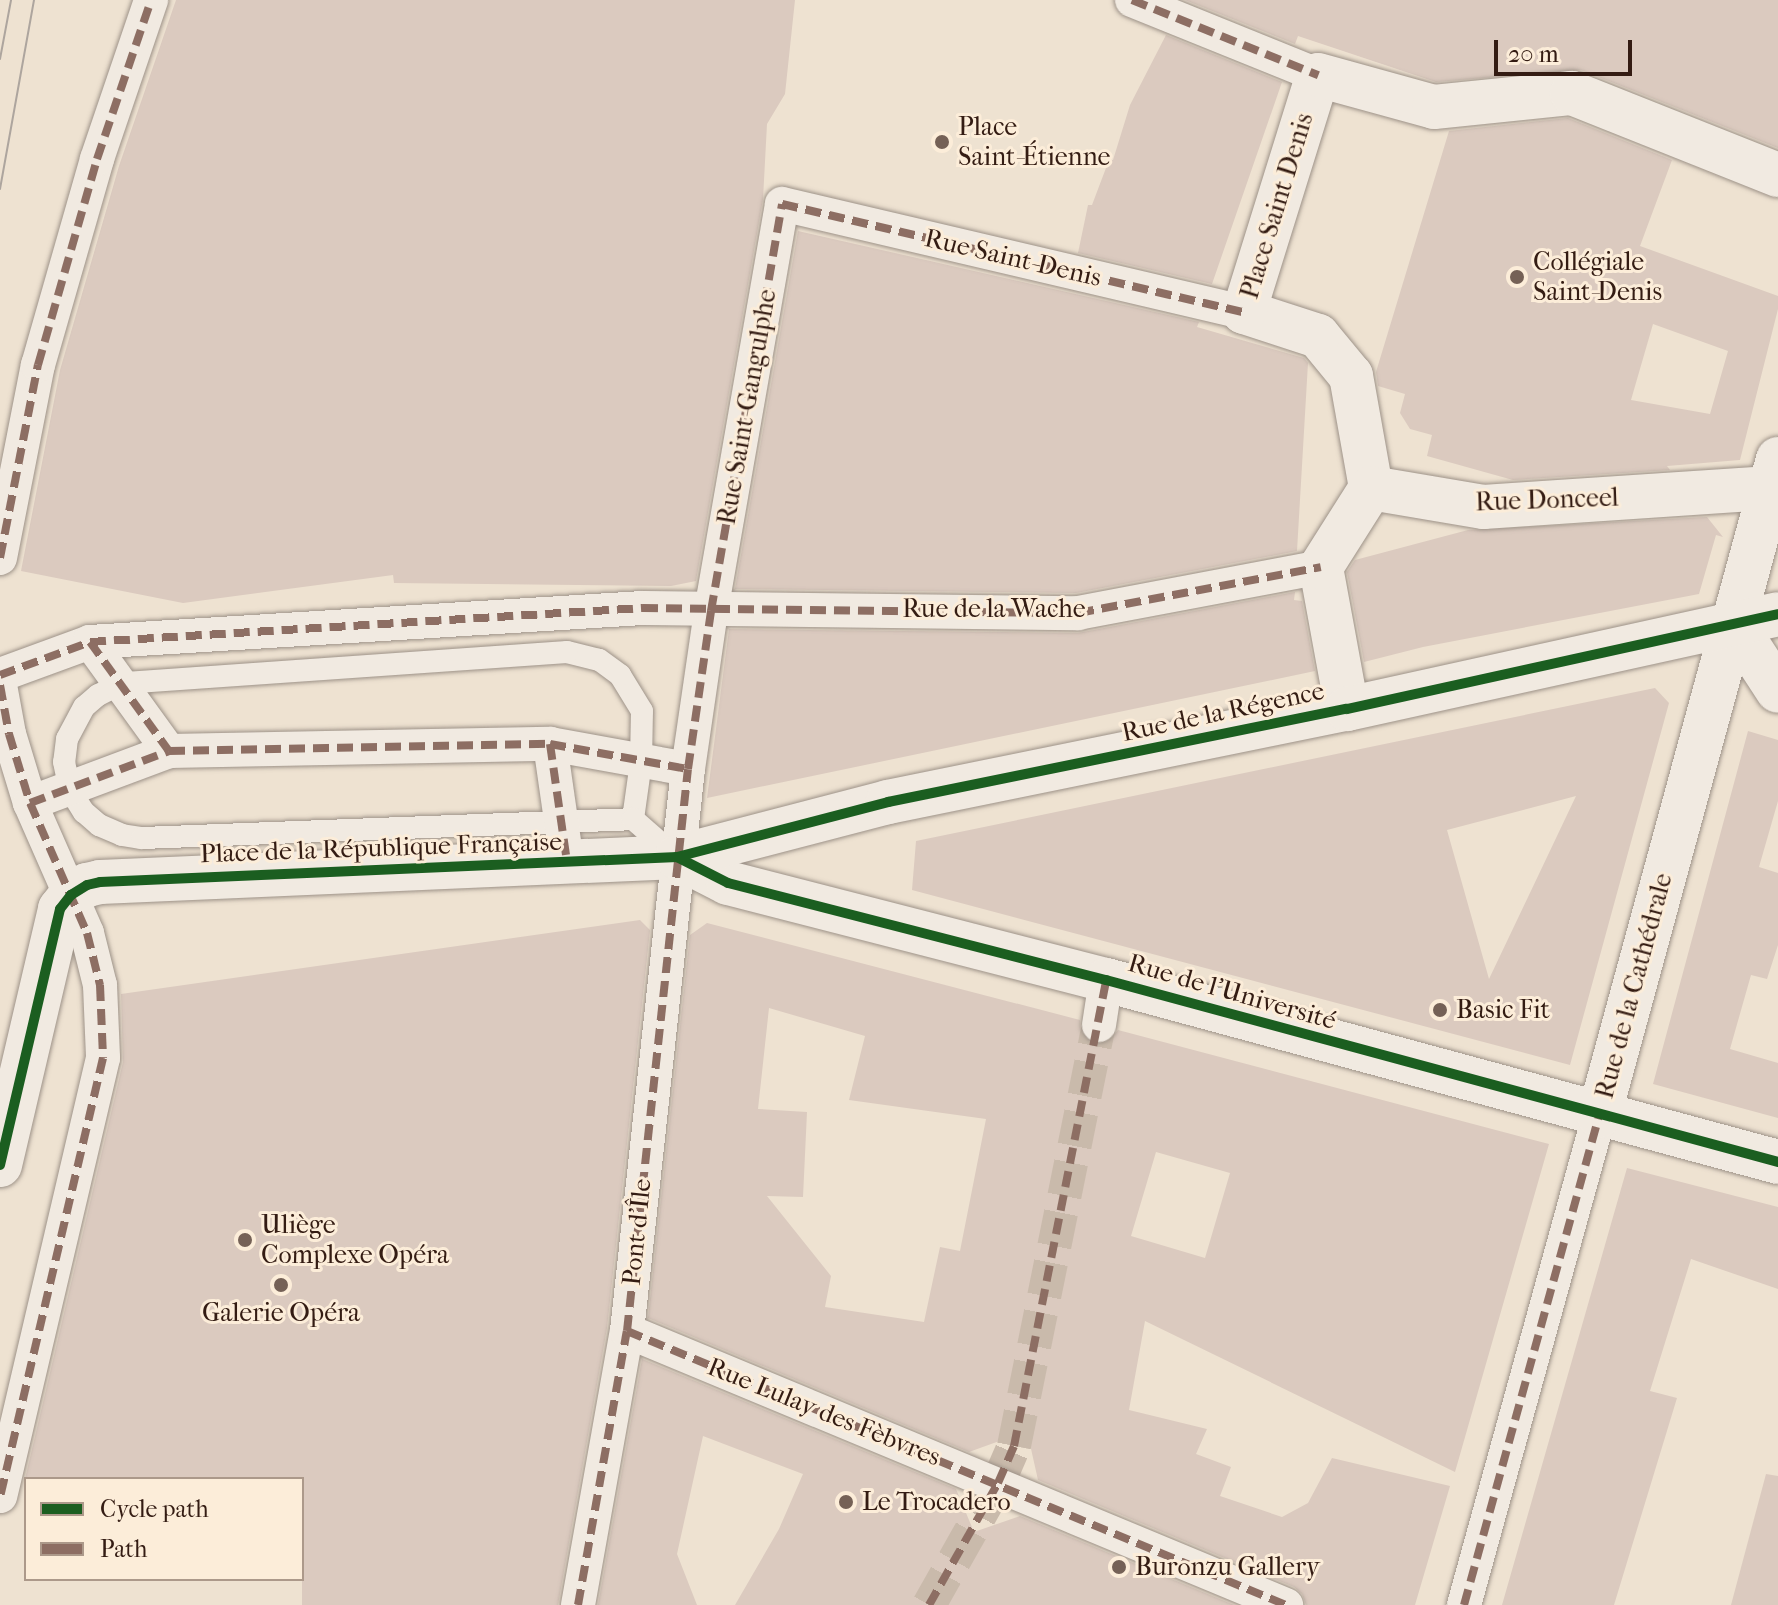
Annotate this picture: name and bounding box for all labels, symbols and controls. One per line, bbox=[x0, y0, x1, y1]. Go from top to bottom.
scale bar bbox=[1498, 24, 1636, 74]
text: 20 m bbox=[1508, 40, 1559, 68]
street label: Place Saint Denis bbox=[1234, 109, 1320, 303]
place label: Place Saint-Étienne bbox=[958, 111, 1110, 172]
marker: Place Saint-Étienne bbox=[933, 133, 951, 151]
street label: Rue Saint-Denis bbox=[921, 222, 1105, 294]
place label: Collégiale Saint-Denis bbox=[1533, 246, 1662, 308]
marker: Collégiale Saint-Denis bbox=[1508, 268, 1526, 286]
street label: Rue Saint-Gangulphe bbox=[711, 287, 783, 527]
street label: Rue Donceel bbox=[1475, 482, 1619, 518]
street label: Rue de la Wache bbox=[902, 593, 1086, 625]
street label: Rue de la Régence bbox=[1119, 675, 1327, 749]
street label: Place de la République Française bbox=[199, 826, 563, 870]
street label: Rue de la Cathédrale bbox=[1589, 870, 1679, 1102]
street label: Rue de l'Université bbox=[1124, 947, 1340, 1037]
place label: Basic Fit bbox=[1456, 994, 1550, 1026]
marker: Basic Fit bbox=[1431, 1001, 1449, 1019]
street label: Pont d'Île bbox=[616, 1177, 658, 1287]
place label: Uliège Complexe Opéra bbox=[261, 1209, 449, 1270]
marker: Uliège Complexe Opéra bbox=[236, 1231, 254, 1249]
marker: Galerie Opéra bbox=[272, 1276, 290, 1294]
place label: Galerie Opéra bbox=[202, 1297, 360, 1329]
street label: Rue Lulay des Fèbvres bbox=[703, 1351, 945, 1473]
legend bbox=[24, 1477, 304, 1581]
place label: Le Trocadero bbox=[862, 1486, 1011, 1518]
marker: Le Trocadero bbox=[837, 1493, 855, 1511]
text: Cycle path bbox=[100, 1495, 209, 1523]
text: Path bbox=[100, 1535, 147, 1563]
place label: Buronzu Gallery bbox=[1135, 1551, 1320, 1583]
marker: Buronzu Gallery bbox=[1110, 1558, 1128, 1576]

